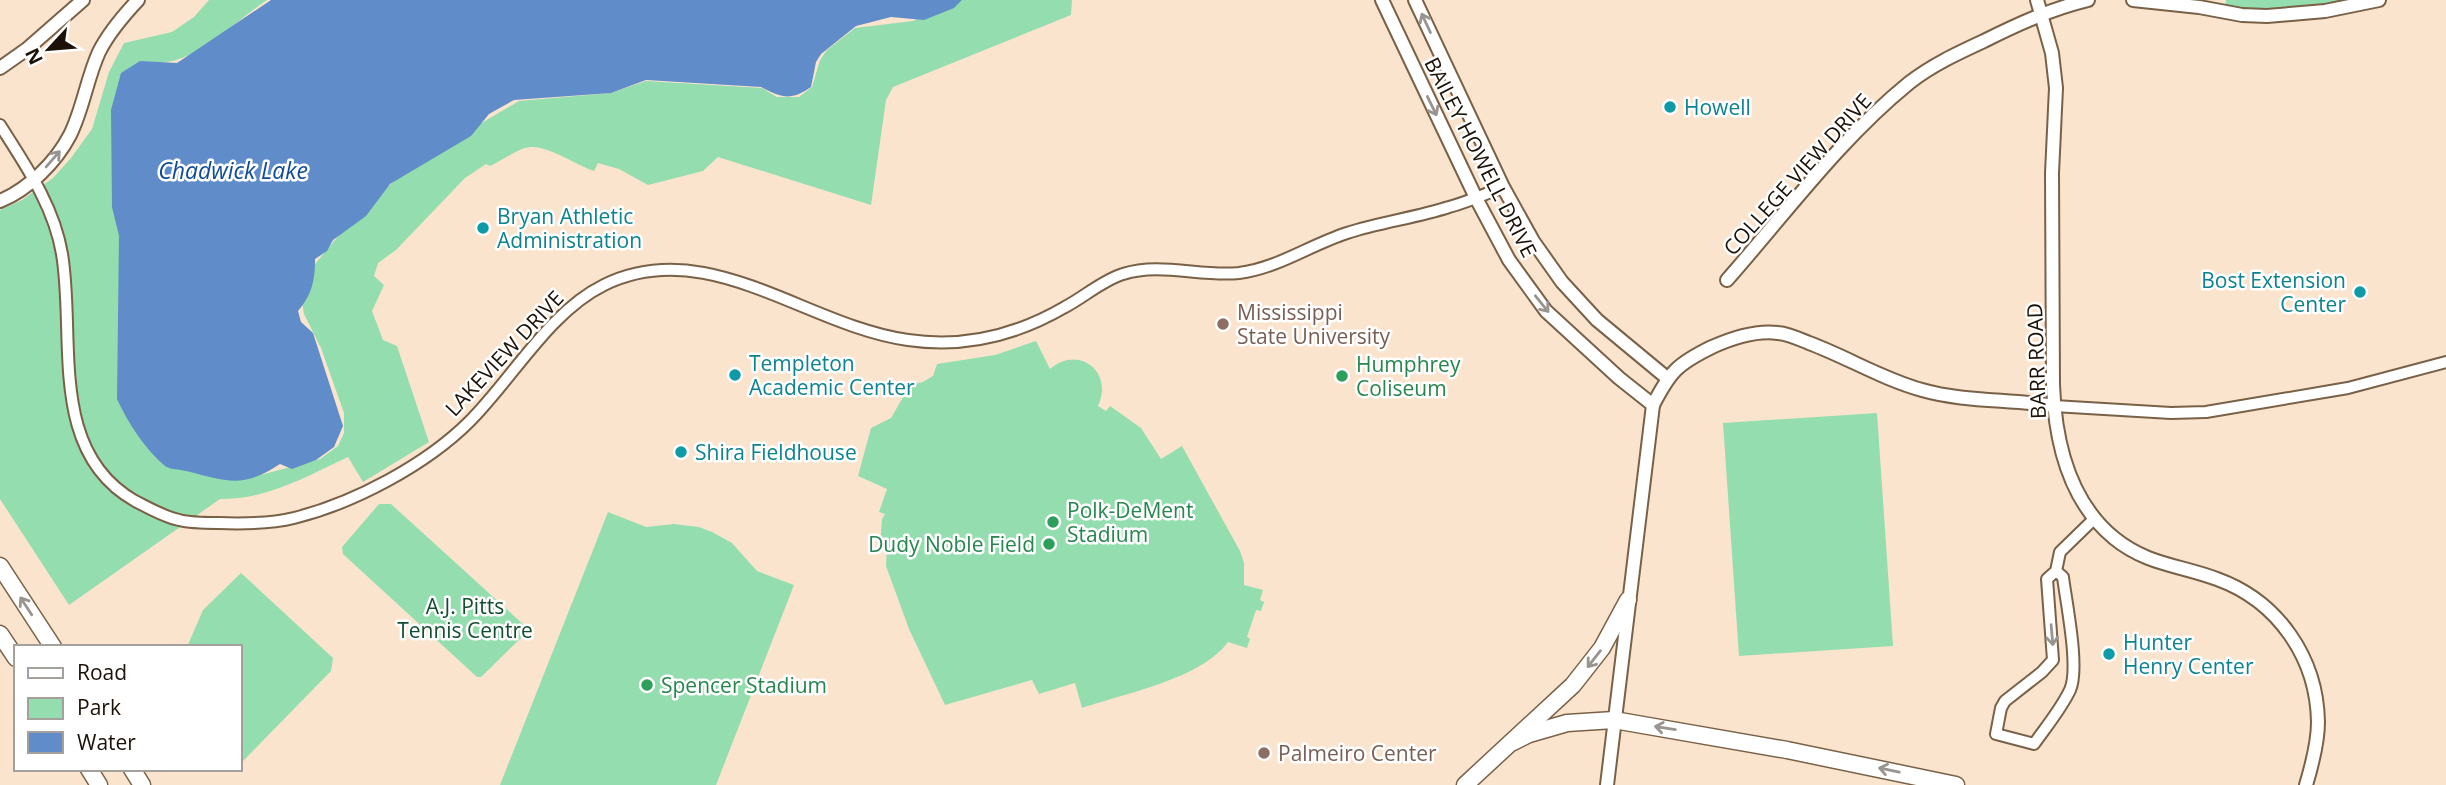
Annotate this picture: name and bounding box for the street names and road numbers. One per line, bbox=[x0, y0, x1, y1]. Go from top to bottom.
street label: BAILEY HOWELL DRIVE bbox=[1418, 52, 1544, 262]
street label: COLLEGE VIEW DRIVE bbox=[1717, 87, 1877, 261]
street label: LAKEVIEW DRIVE bbox=[439, 284, 569, 422]
street label: BARR ROAD bbox=[2020, 303, 2052, 419]

